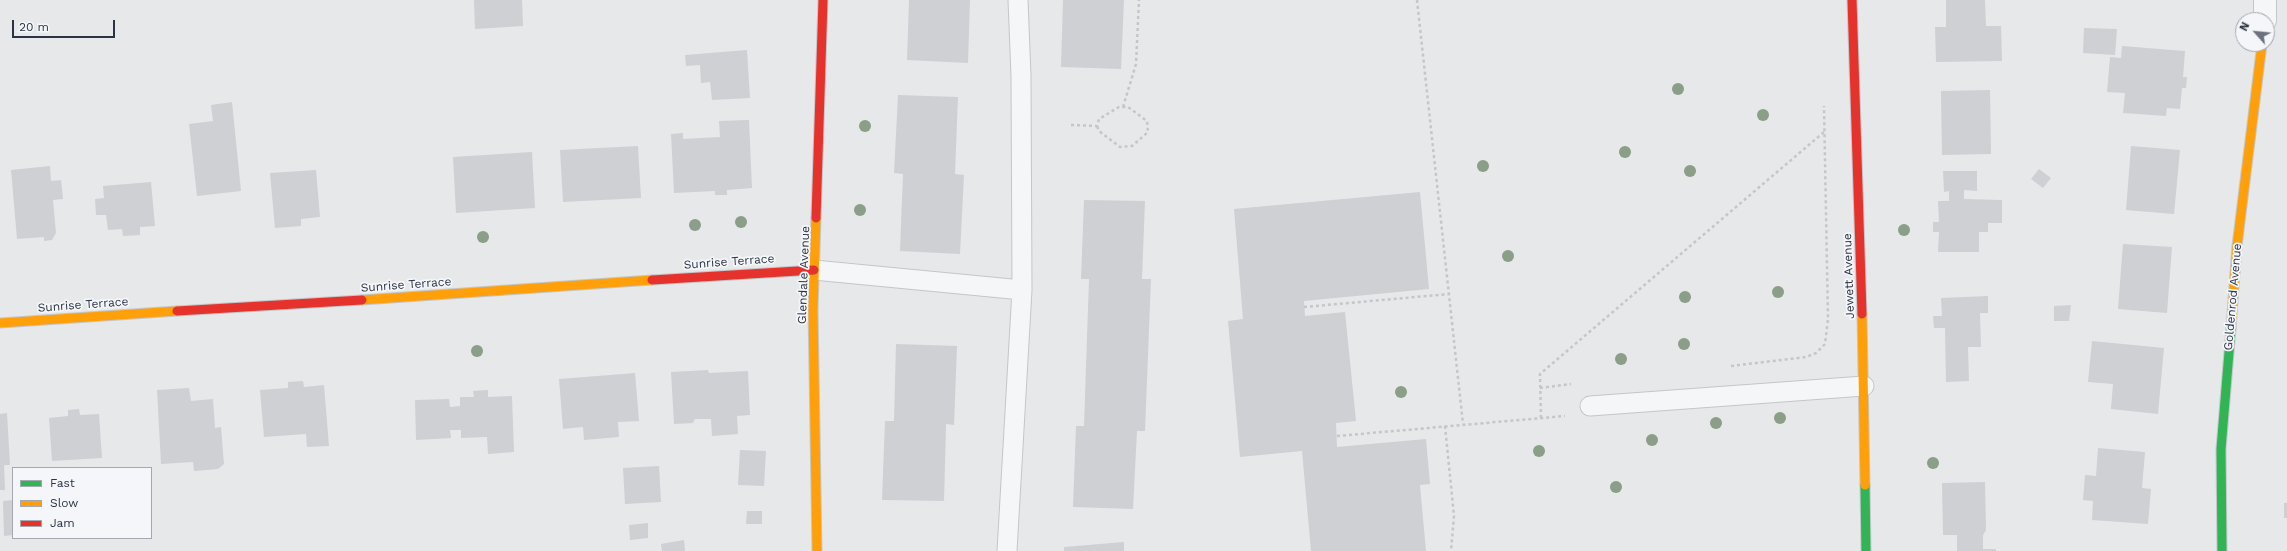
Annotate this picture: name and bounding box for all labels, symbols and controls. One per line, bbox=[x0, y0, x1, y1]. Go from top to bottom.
scale bar bbox=[14, 12, 117, 38]
north arrow bbox=[2235, 12, 2275, 52]
text: 20 m bbox=[19, 20, 49, 34]
text: N bbox=[2237, 20, 2252, 33]
street label: Glendale Avenue bbox=[795, 226, 813, 324]
street label: Jewett Avenue bbox=[1840, 233, 1858, 319]
street label: Goldenrod Avenue bbox=[2221, 243, 2245, 351]
street label: Sunrise Terrace bbox=[683, 252, 775, 272]
street label: Sunrise Terrace bbox=[360, 275, 452, 295]
street label: Sunrise Terrace bbox=[37, 295, 129, 315]
legend bbox=[12, 467, 152, 539]
text: Fast bbox=[50, 476, 75, 490]
text: Slow bbox=[50, 496, 78, 510]
text: Jam bbox=[50, 516, 75, 530]

